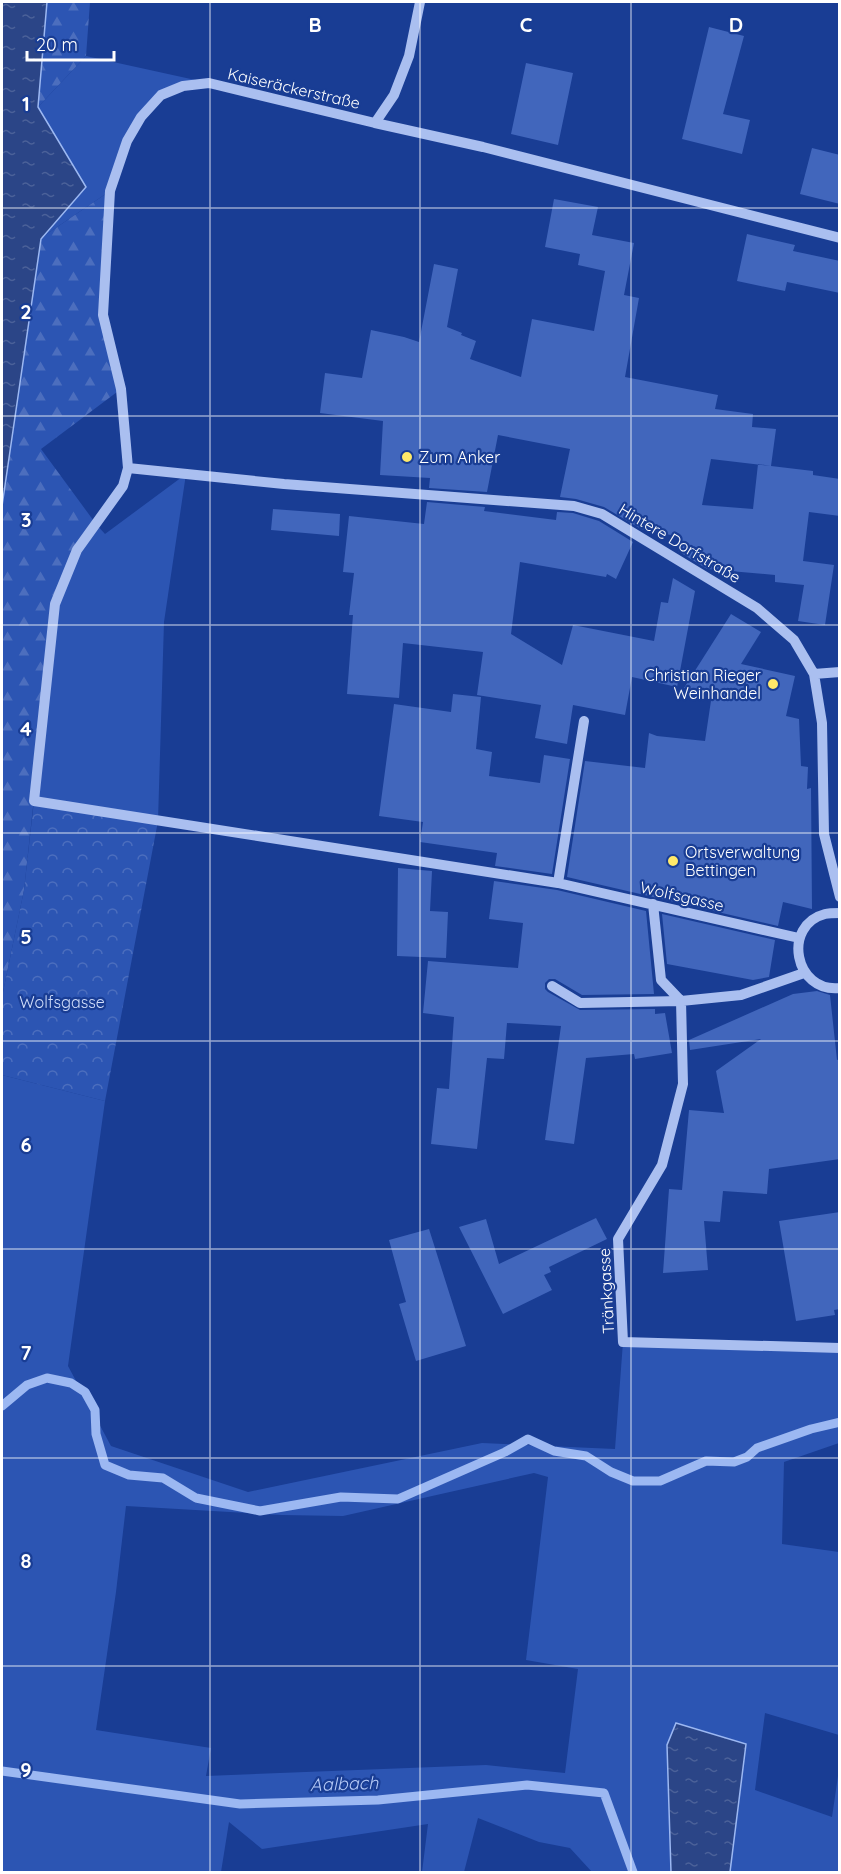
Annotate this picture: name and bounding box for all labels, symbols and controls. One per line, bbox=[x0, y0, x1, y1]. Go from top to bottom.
text: B bbox=[308, 12, 322, 37]
text: C bbox=[520, 12, 533, 37]
text: D bbox=[729, 12, 743, 37]
scale bar bbox=[27, 24, 114, 62]
text: 20 m bbox=[36, 33, 78, 56]
street label: Kaiseräckerstraße bbox=[226, 63, 362, 113]
text: 1 bbox=[22, 91, 30, 116]
text: 2 bbox=[20, 299, 32, 324]
place label: Zum Anker bbox=[419, 447, 500, 467]
marker: Zum Anker bbox=[400, 450, 414, 464]
street label: Hintere Dorfstraße bbox=[616, 499, 744, 587]
text: 3 bbox=[21, 507, 31, 532]
place label: Christian Rieger Weinhandel bbox=[644, 665, 761, 703]
marker: Christian Rieger Weinhandel bbox=[766, 677, 780, 691]
text: 4 bbox=[20, 716, 32, 741]
place label: Ortsverwaltung Bettingen bbox=[685, 842, 800, 880]
marker: Ortsverwaltung Bettingen bbox=[666, 854, 680, 868]
street label: Wolfsgasse bbox=[638, 877, 726, 915]
text: 5 bbox=[20, 924, 32, 949]
park label: Wolfsgasse bbox=[19, 992, 105, 1012]
text: 6 bbox=[20, 1132, 32, 1157]
street label: Tränkgasse bbox=[594, 1248, 618, 1334]
text: 7 bbox=[21, 1340, 32, 1365]
text: 8 bbox=[21, 1548, 32, 1573]
text: 9 bbox=[20, 1757, 32, 1782]
water label: Aalbach bbox=[309, 1771, 379, 1796]

